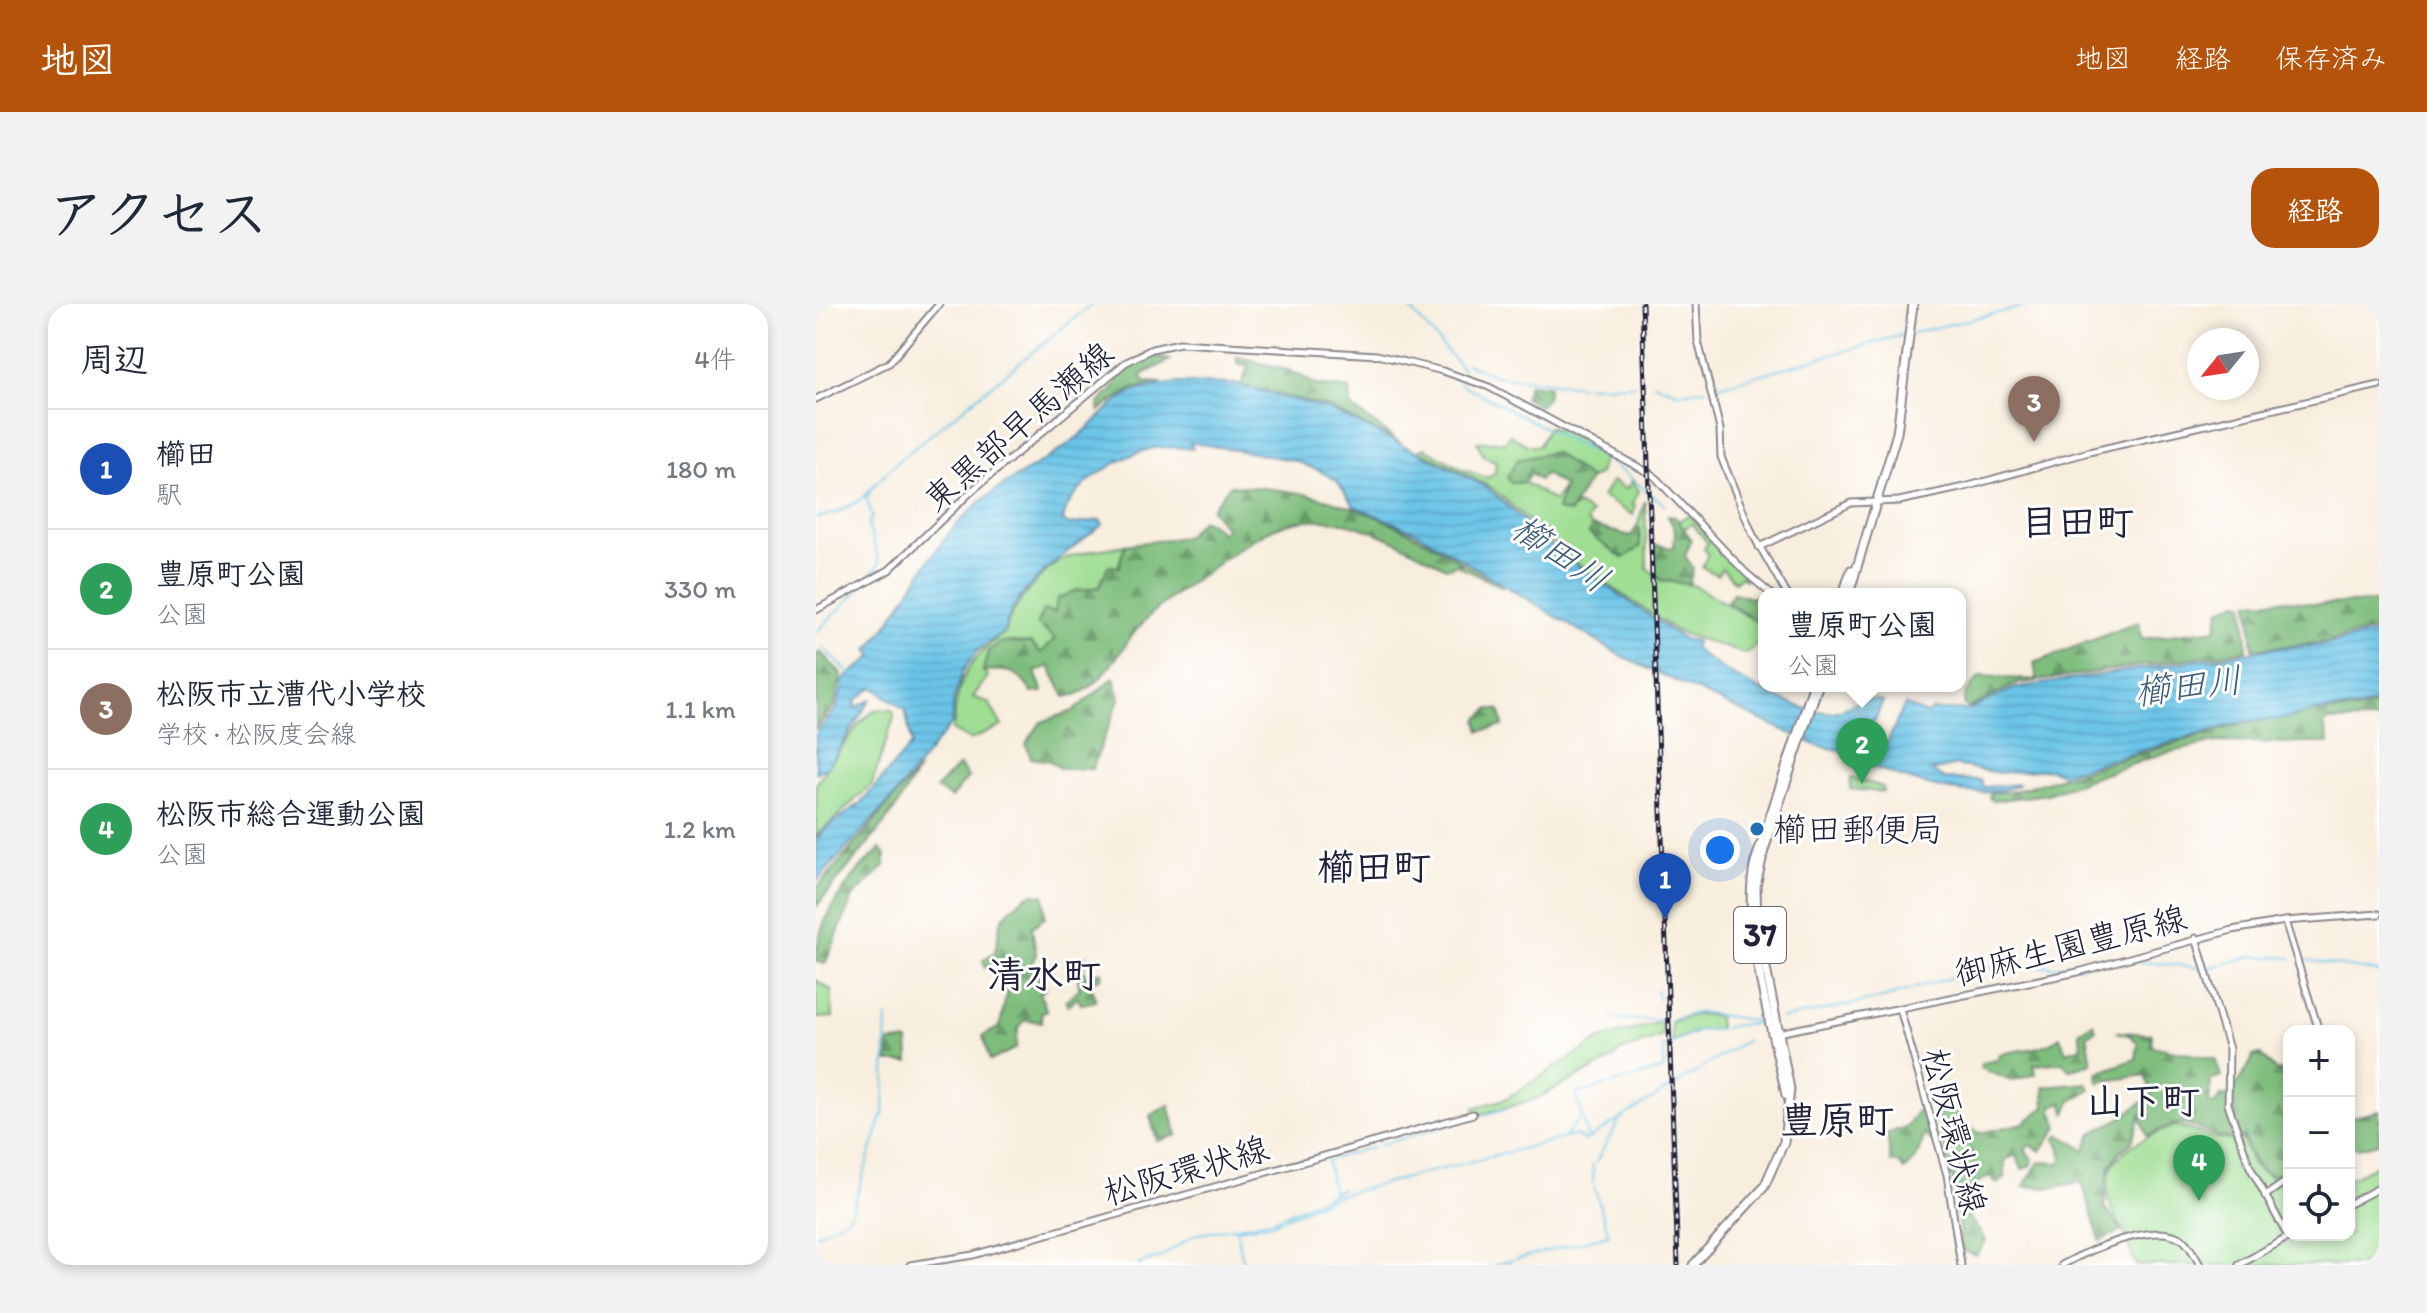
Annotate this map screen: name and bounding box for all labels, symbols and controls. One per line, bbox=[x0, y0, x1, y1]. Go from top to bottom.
text: 地図 bbox=[40, 37, 116, 83]
text: 地図 bbox=[2075, 41, 2131, 75]
text: 経路 bbox=[2175, 41, 2231, 75]
text: 保存済み bbox=[2275, 41, 2387, 75]
button: 経路 bbox=[2251, 168, 2379, 248]
text: アクセス bbox=[48, 180, 269, 247]
north arrow bbox=[2187, 328, 2259, 400]
street label: 東黒部早馬瀬線 bbox=[915, 333, 1122, 520]
text: 周辺 bbox=[80, 339, 148, 380]
text: 4件 bbox=[694, 343, 736, 375]
pin: 3 bbox=[2008, 376, 2060, 442]
text: 櫛田 bbox=[156, 435, 216, 472]
text: 1 bbox=[100, 453, 112, 485]
text: 180 m bbox=[666, 453, 736, 485]
text: 駅 bbox=[156, 478, 182, 510]
district label: 目田町 bbox=[2020, 499, 2134, 545]
water label: 櫛田川 bbox=[1504, 505, 1618, 601]
text: 豊原町公園 bbox=[156, 555, 306, 592]
text: 2 bbox=[99, 573, 113, 605]
text: 330 m bbox=[664, 573, 736, 605]
popup bbox=[1758, 588, 1966, 692]
text: 公園 bbox=[156, 598, 208, 630]
text: 豊原町公園 bbox=[1787, 606, 1937, 643]
text: 公園 bbox=[1787, 649, 1839, 681]
water label: 櫛田川 bbox=[2132, 658, 2244, 713]
text: 松阪市立漕代小学校 bbox=[156, 675, 426, 712]
text: 3 bbox=[99, 693, 113, 725]
text: 1.1 km bbox=[665, 693, 736, 725]
text: 学校 · 松阪度会線 bbox=[156, 718, 356, 750]
pin: 2 bbox=[1836, 718, 1888, 784]
text: 松阪市総合運動公園 bbox=[156, 795, 426, 832]
place label: 櫛田郵便局 bbox=[1773, 809, 1943, 850]
text: 4 bbox=[98, 813, 114, 845]
text: 1.2 km bbox=[664, 813, 736, 845]
marker: 櫛田郵便局 bbox=[1748, 820, 1766, 838]
your location bbox=[1700, 830, 1740, 870]
text: 公園 bbox=[156, 838, 208, 870]
district label: 櫛田町 bbox=[1317, 844, 1431, 890]
pin: 1 bbox=[1639, 853, 1691, 919]
street label: 御麻生園豊原線 bbox=[1950, 897, 2191, 994]
road number: 37 bbox=[1734, 907, 1786, 963]
district label: 清水町 bbox=[987, 952, 1101, 998]
map controls bbox=[2283, 1025, 2355, 1241]
button: + bbox=[2283, 1025, 2355, 1097]
street label: 松阪環状線 bbox=[1914, 1044, 1995, 1219]
district label: 山下町 bbox=[2086, 1078, 2200, 1124]
district label: 豊原町 bbox=[1780, 1097, 1894, 1143]
button: − bbox=[2283, 1097, 2355, 1169]
street label: 松阪環状線 bbox=[1099, 1127, 1273, 1214]
pin: 4 bbox=[2173, 1135, 2225, 1201]
button: locate bbox=[2283, 1169, 2355, 1241]

